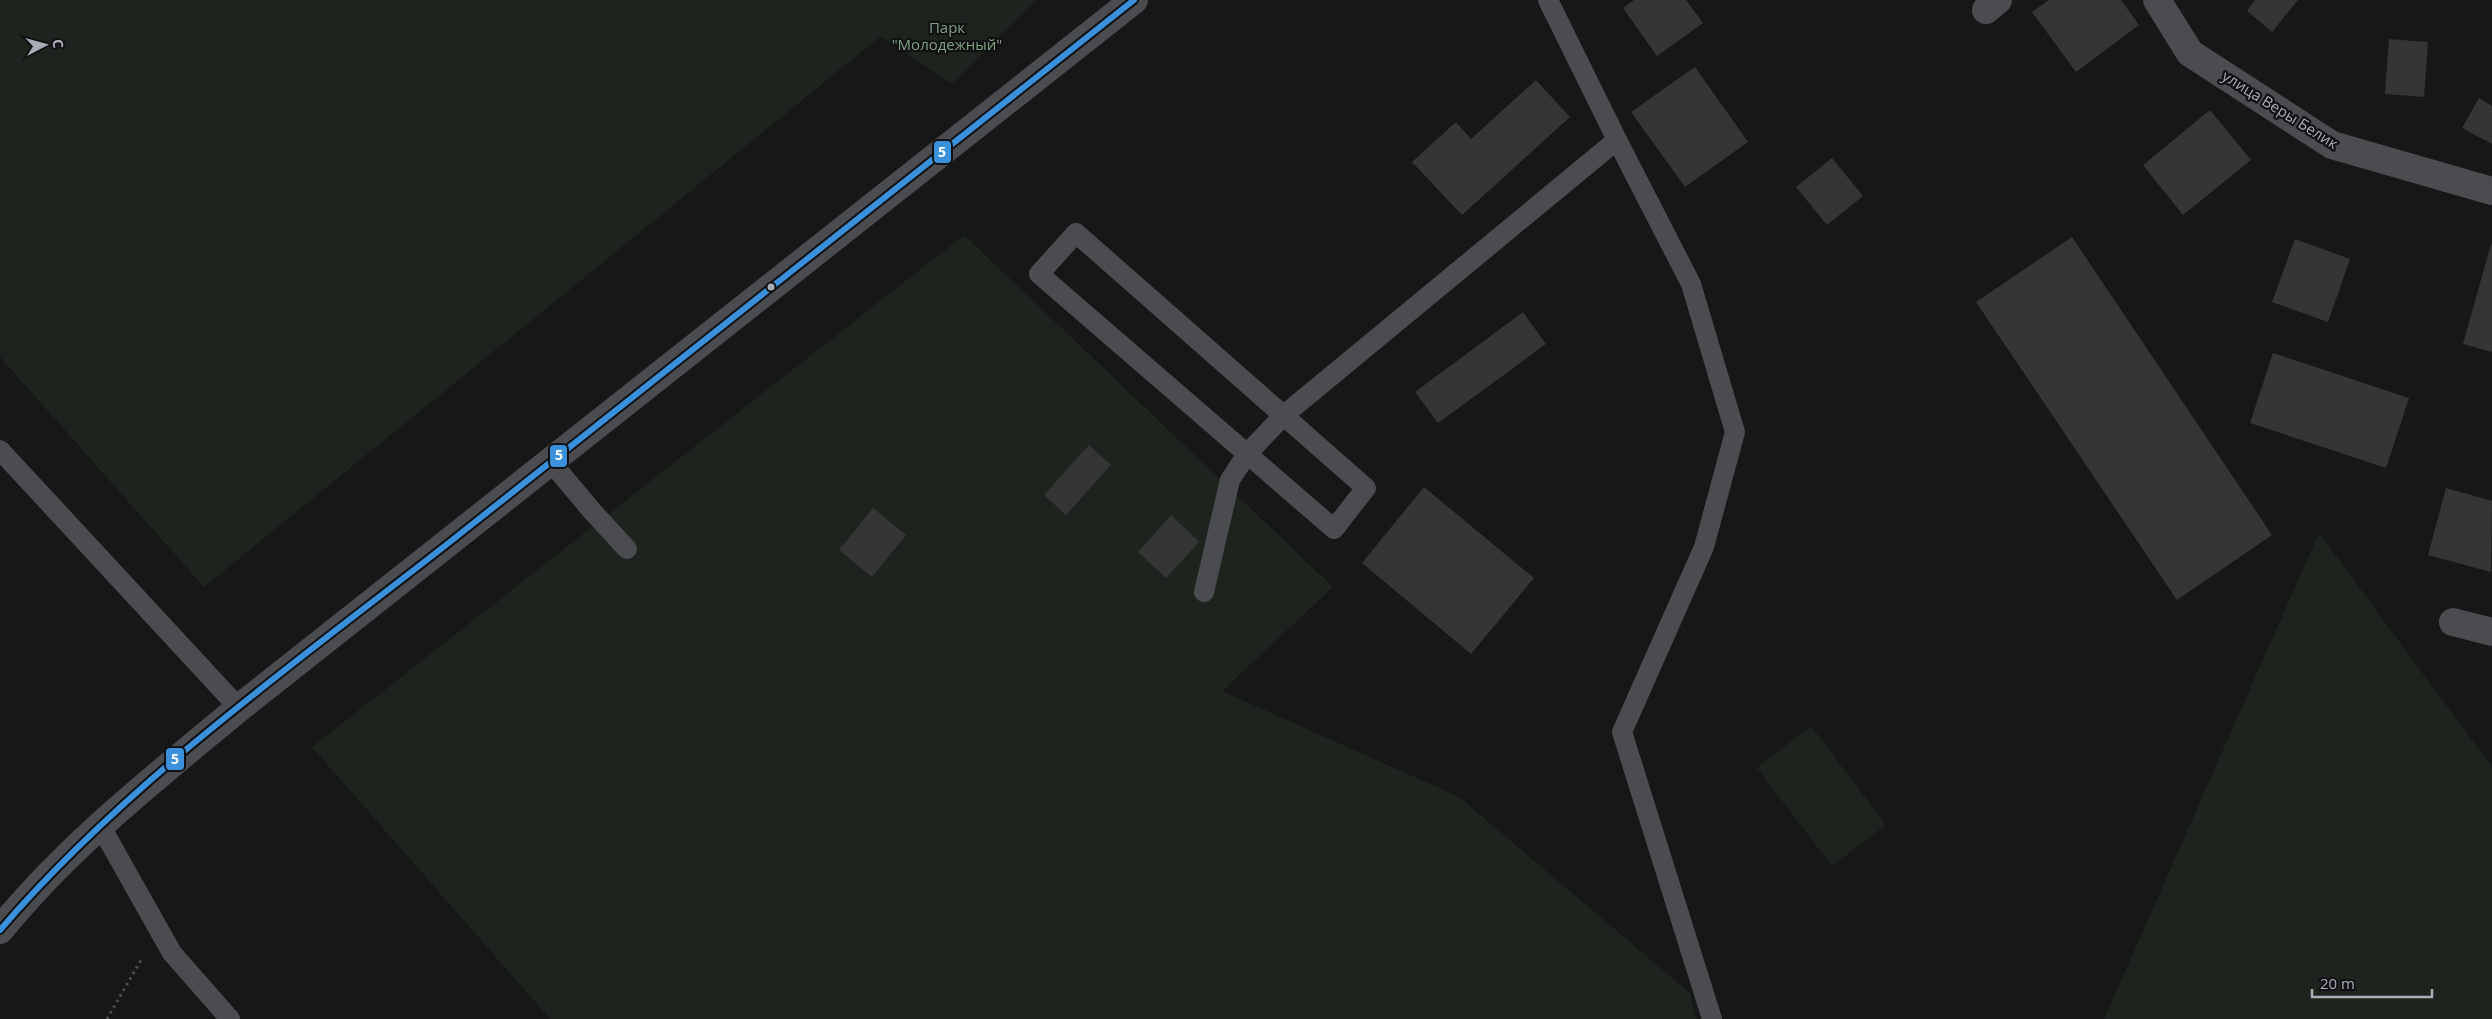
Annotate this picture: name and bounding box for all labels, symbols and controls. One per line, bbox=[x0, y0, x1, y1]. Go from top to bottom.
park label: Парк "Молодежный" bbox=[892, 17, 1002, 54]
north arrow bbox=[20, 20, 70, 70]
text: С bbox=[49, 38, 68, 49]
street label: улица Веры Белик bbox=[2219, 65, 2343, 153]
line badge: 5 bbox=[933, 140, 952, 164]
text: 5 bbox=[938, 142, 946, 161]
unlabelled marker bbox=[766, 282, 776, 292]
line badge: 5 bbox=[549, 444, 568, 468]
text: 5 bbox=[555, 445, 563, 464]
line badge: 5 bbox=[165, 747, 185, 771]
text: 5 bbox=[171, 749, 179, 768]
scale bar bbox=[2312, 966, 2432, 998]
text: 20 m bbox=[2320, 973, 2355, 993]

